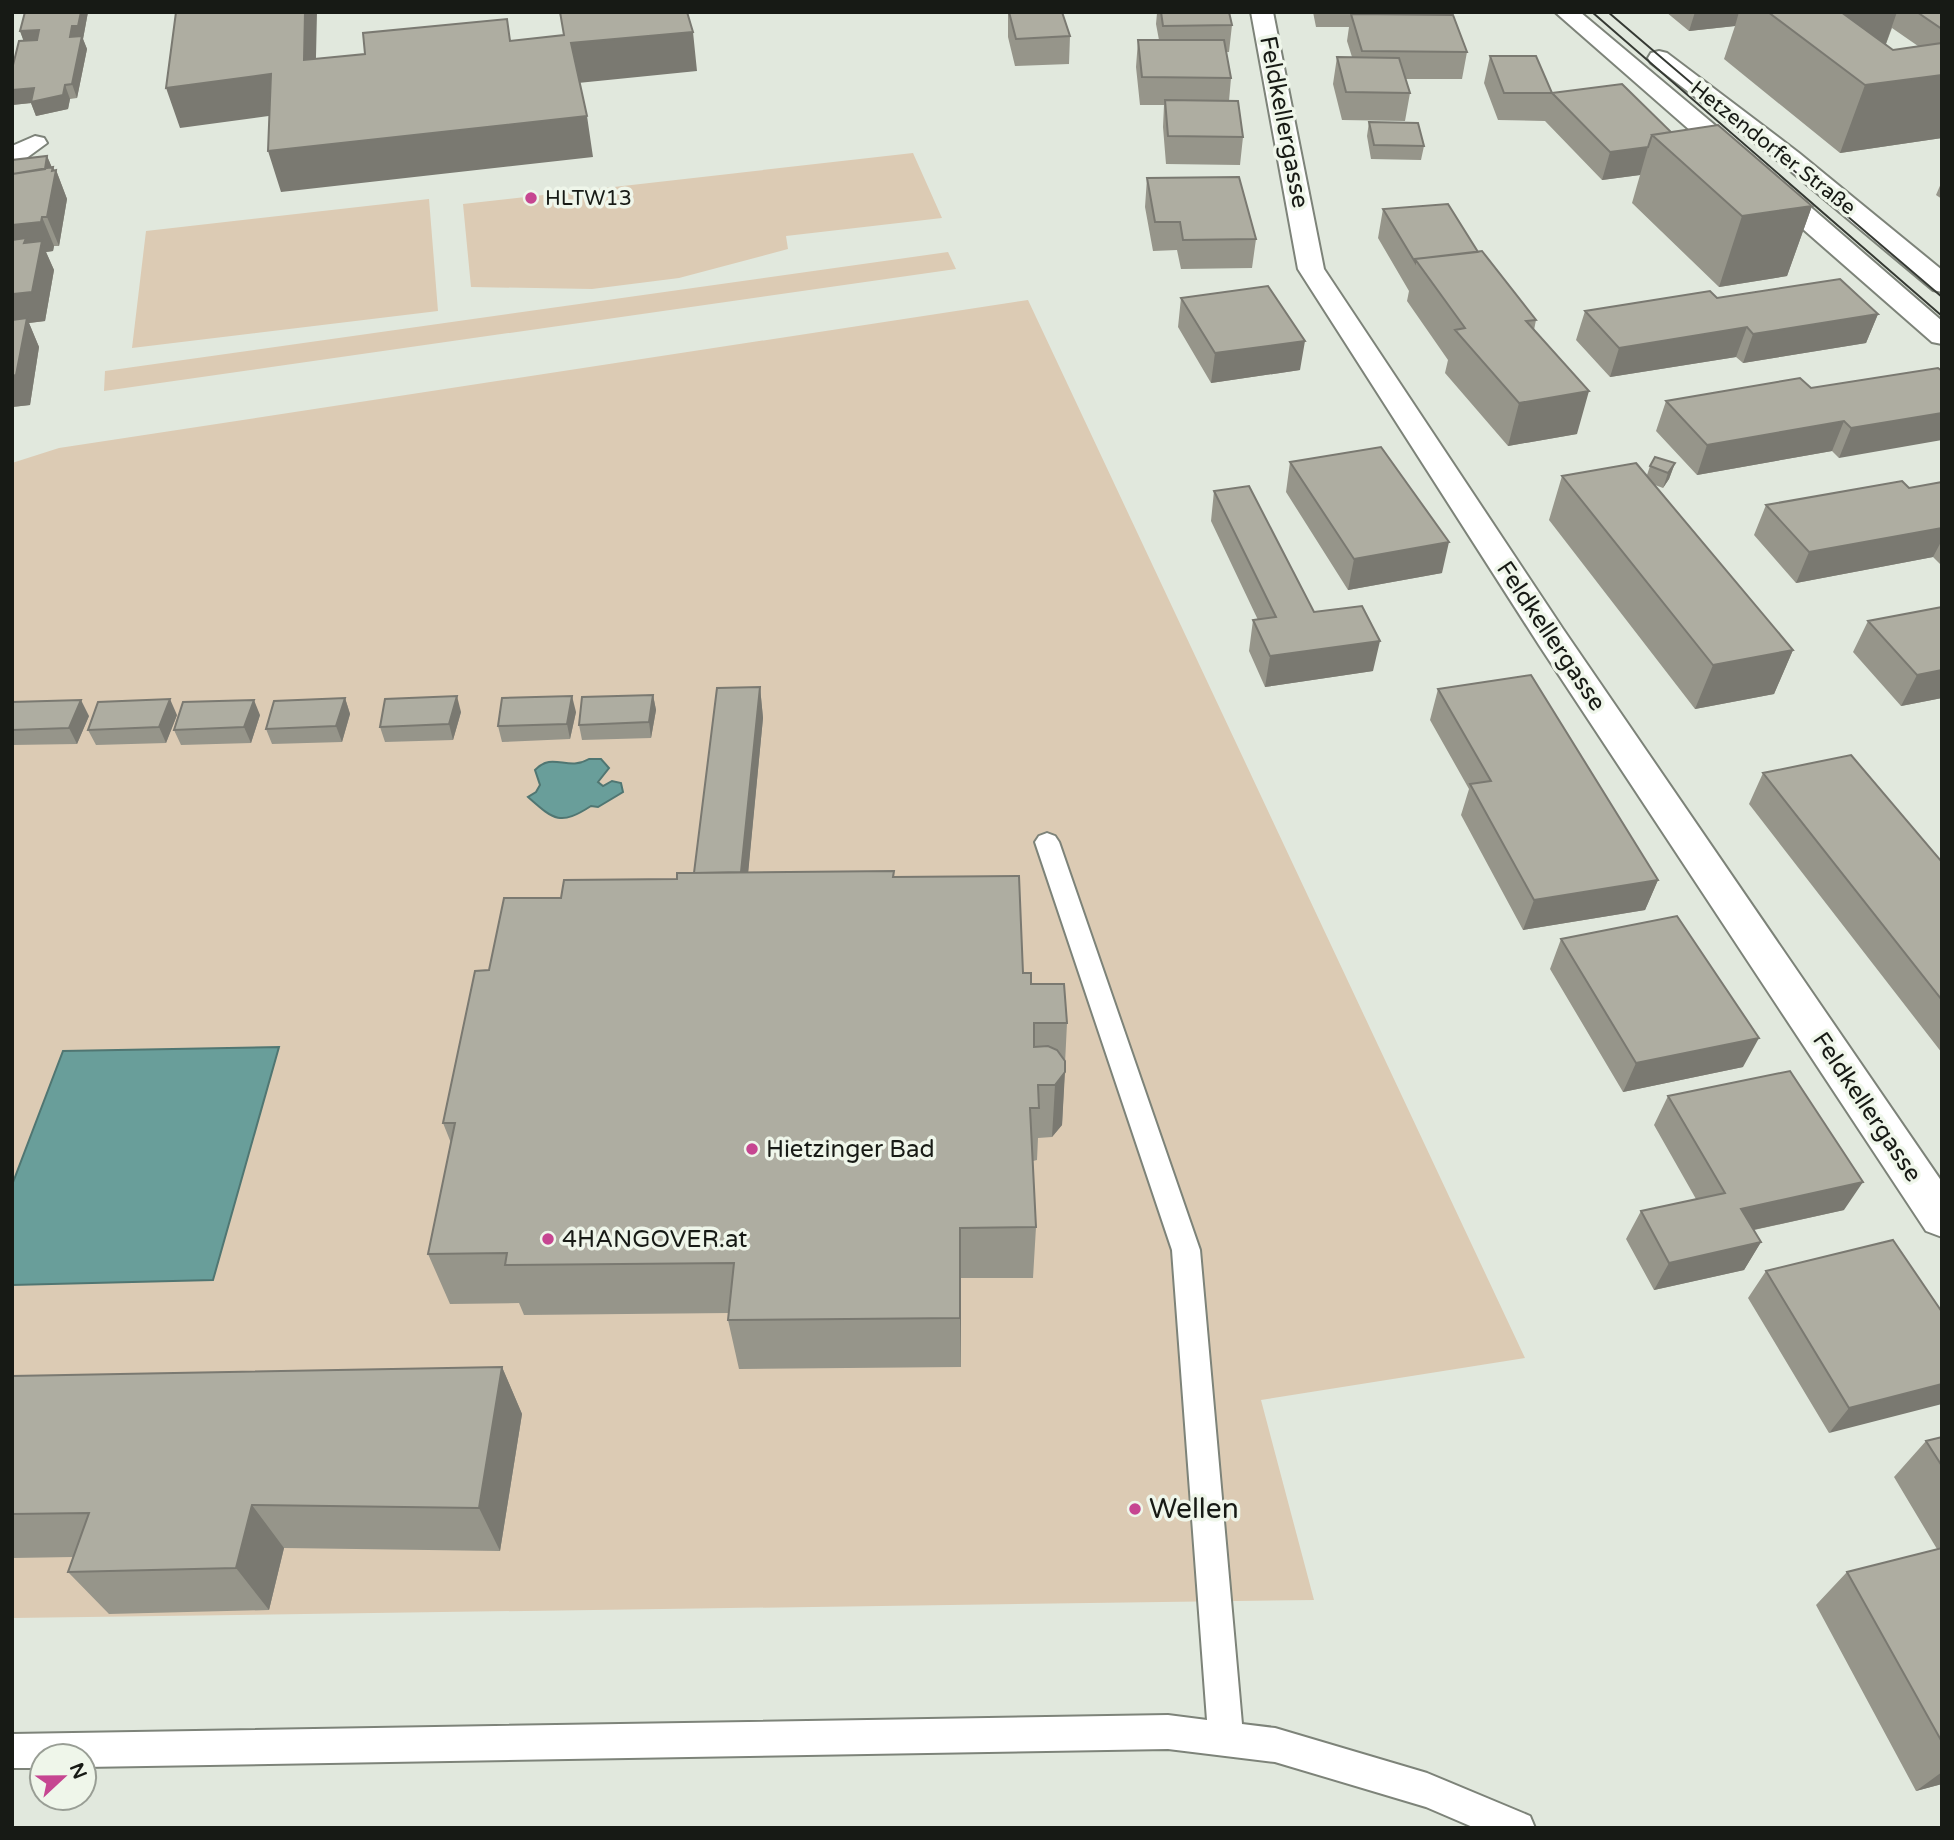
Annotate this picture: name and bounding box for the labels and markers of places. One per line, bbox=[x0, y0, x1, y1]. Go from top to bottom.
place label: HLTW13 bbox=[545, 186, 632, 211]
marker: HLTW13 bbox=[523, 190, 539, 206]
place label: Hietzinger Bad bbox=[766, 1135, 935, 1164]
marker: Hietzinger Bad bbox=[744, 1141, 760, 1157]
place label: 4HANGOVER.at bbox=[562, 1225, 747, 1254]
marker: 4HANGOVER.at bbox=[540, 1231, 556, 1247]
place label: Wellen bbox=[1149, 1492, 1239, 1526]
marker: Wellen bbox=[1127, 1501, 1143, 1517]

